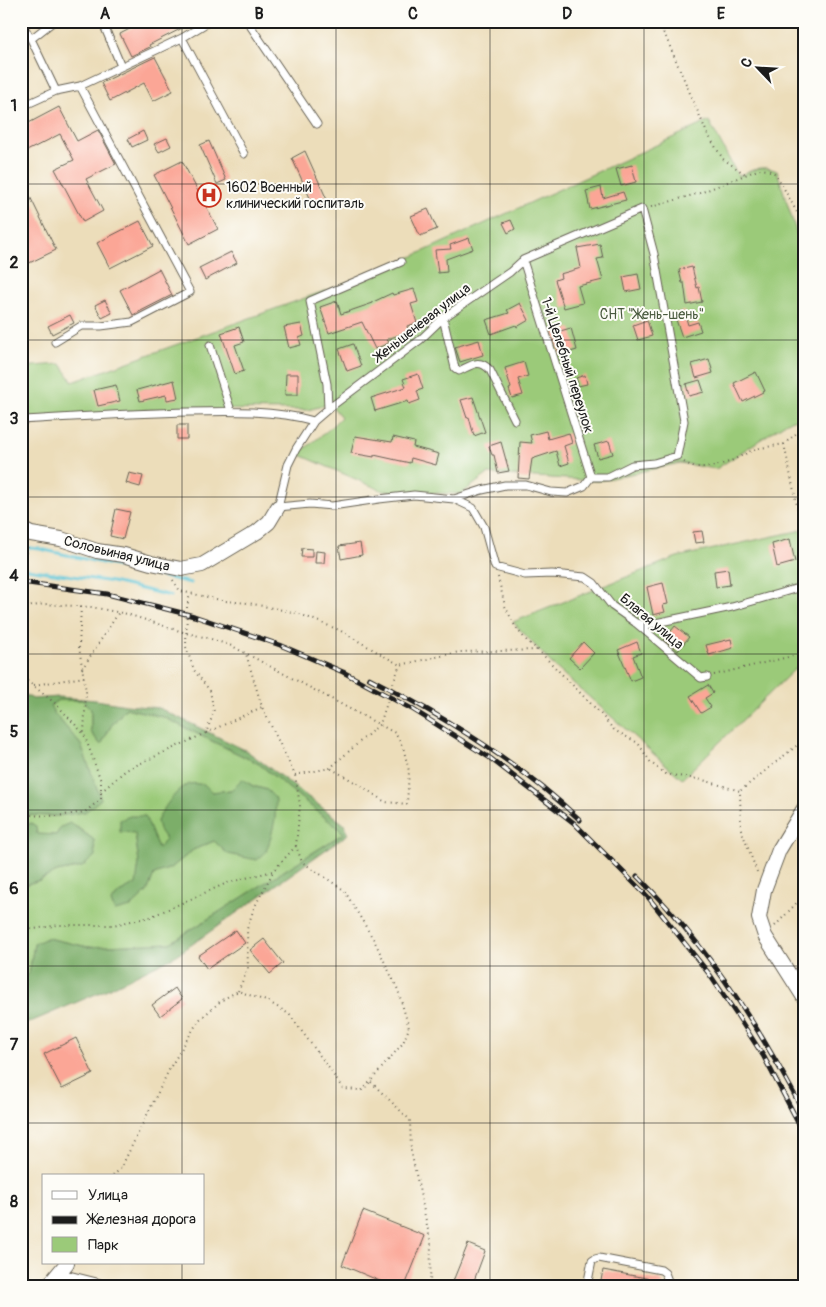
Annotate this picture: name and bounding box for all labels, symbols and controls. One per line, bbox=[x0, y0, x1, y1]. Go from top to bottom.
text: A bbox=[100, 4, 111, 24]
text: B bbox=[254, 4, 264, 24]
text: C bbox=[408, 4, 418, 24]
text: D bbox=[562, 4, 572, 24]
text: E bbox=[717, 4, 726, 24]
north arrow bbox=[734, 42, 784, 92]
text: С bbox=[737, 55, 756, 70]
text: 1 bbox=[11, 96, 17, 116]
place label: 1602 Военный клинический госпиталь bbox=[226, 179, 364, 212]
hospital icon: 1602 Военный клинический госпиталь bbox=[196, 182, 222, 208]
text: 2 bbox=[10, 253, 19, 273]
street label: Женьшеневая улица bbox=[369, 280, 474, 366]
street label: 1-й Целебный переулок bbox=[538, 295, 598, 435]
park label: СНТ "Жень-шень" bbox=[600, 306, 704, 323]
text: 3 bbox=[10, 409, 19, 429]
street label: Соловьиная улица bbox=[62, 532, 172, 575]
text: 4 bbox=[9, 566, 19, 586]
street label: Благая улица bbox=[616, 590, 687, 653]
text: 5 bbox=[10, 722, 19, 742]
text: 6 bbox=[9, 879, 19, 899]
text: 7 bbox=[10, 1035, 19, 1055]
legend bbox=[42, 1174, 205, 1264]
text: Улица bbox=[88, 1186, 128, 1205]
text: 8 bbox=[10, 1192, 18, 1212]
text: Железная дорога bbox=[86, 1210, 196, 1229]
text: Парк bbox=[88, 1236, 119, 1255]

